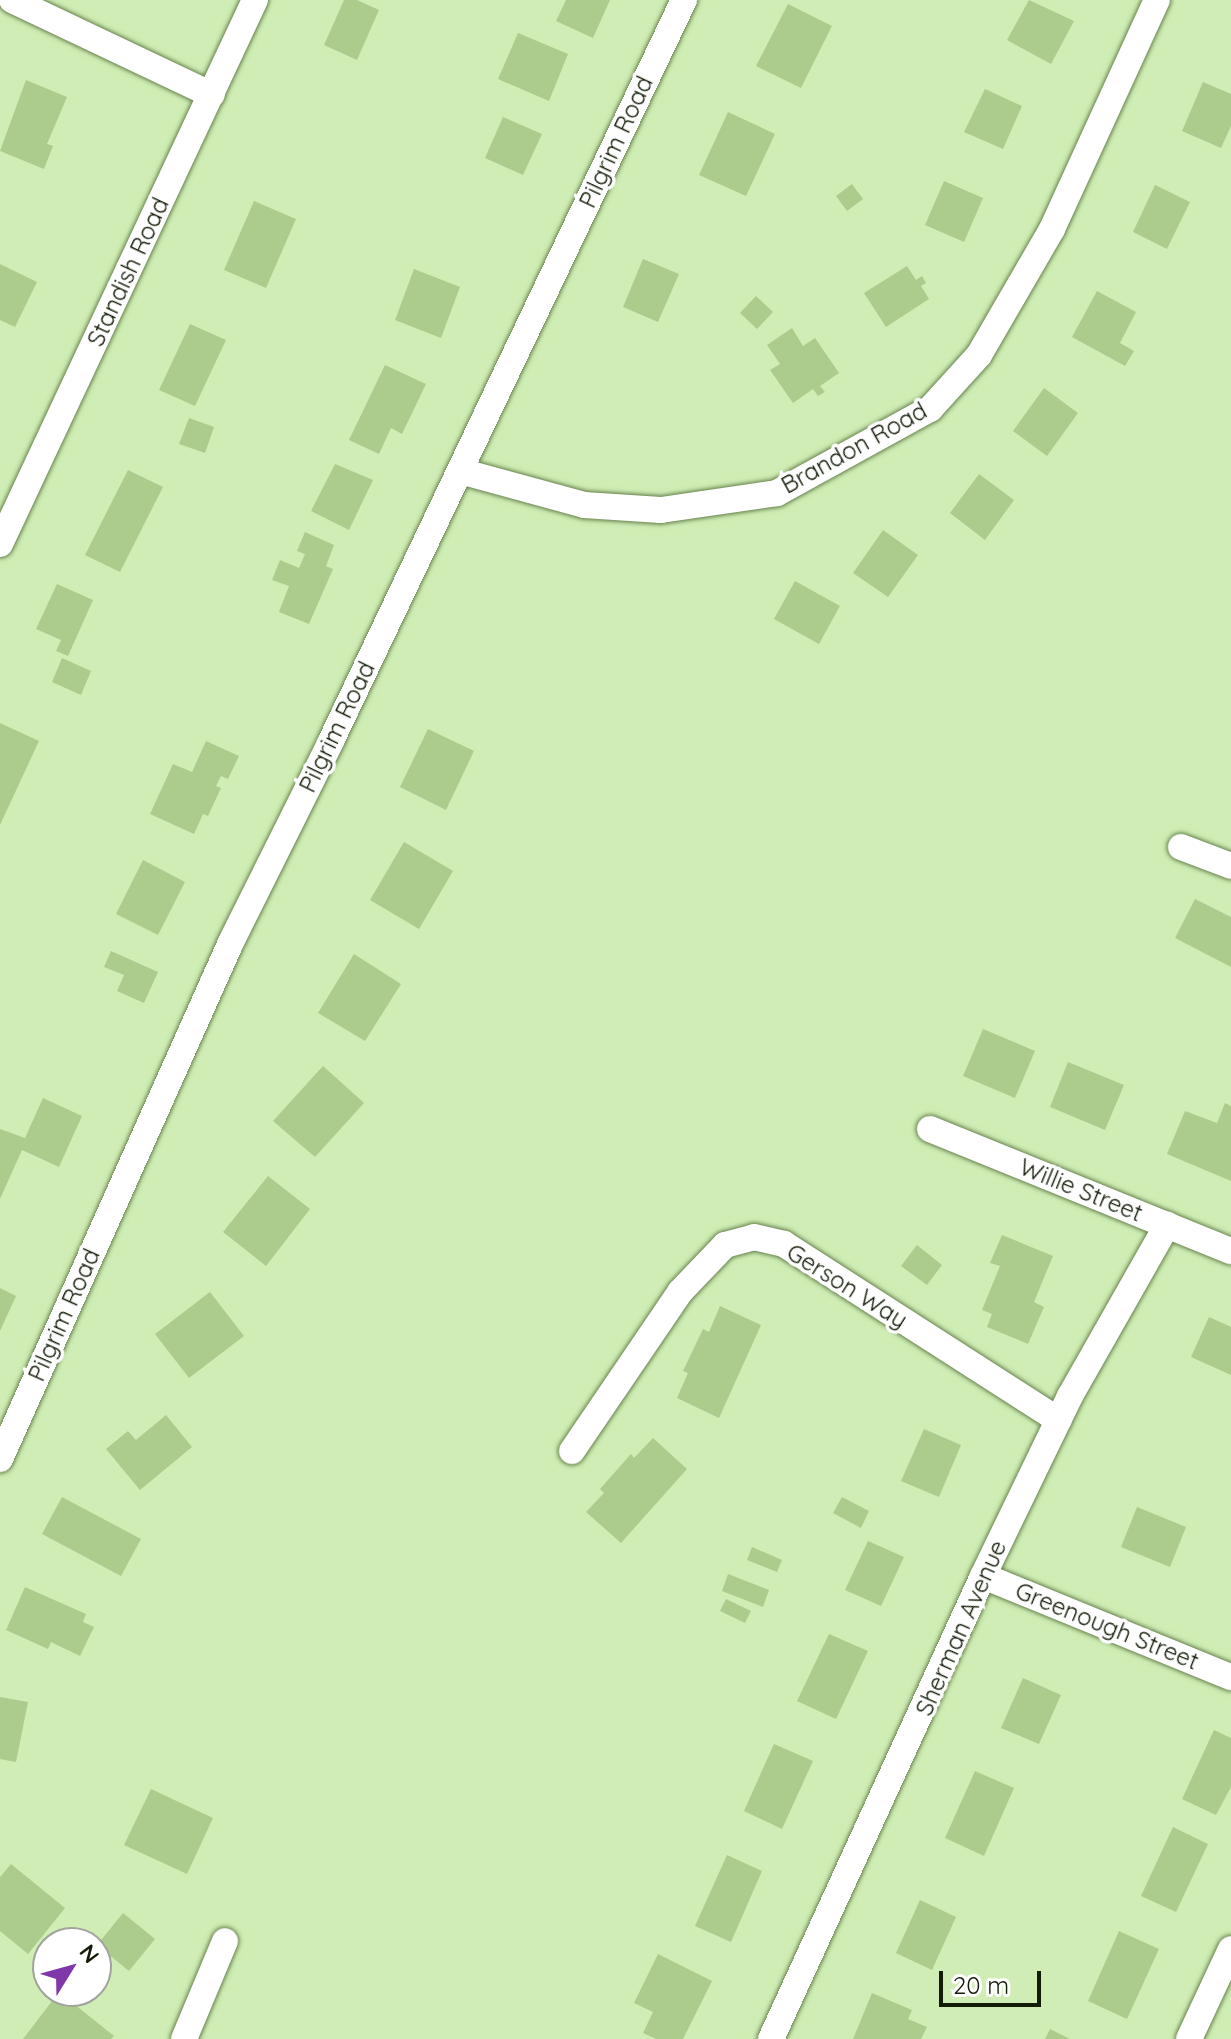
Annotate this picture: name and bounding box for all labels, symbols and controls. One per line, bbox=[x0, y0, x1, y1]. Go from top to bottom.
street label: Pilgrim Road bbox=[573, 72, 659, 212]
street label: Standish Road bbox=[81, 193, 175, 351]
street label: Brandon Road bbox=[776, 396, 932, 500]
street label: Pilgrim Road bbox=[293, 657, 381, 797]
street label: Willie Street bbox=[1015, 1152, 1147, 1228]
street label: Gerson Way bbox=[781, 1238, 913, 1334]
street label: Pilgrim Road bbox=[22, 1244, 106, 1386]
street label: Sherman Avenue bbox=[909, 1536, 1013, 1720]
street label: Greenough Street bbox=[1011, 1576, 1203, 1676]
north arrow bbox=[32, 1927, 112, 2007]
text: N bbox=[74, 1939, 106, 1969]
scale bar bbox=[943, 1955, 1045, 2005]
text: 20 m bbox=[953, 1970, 1009, 2000]

